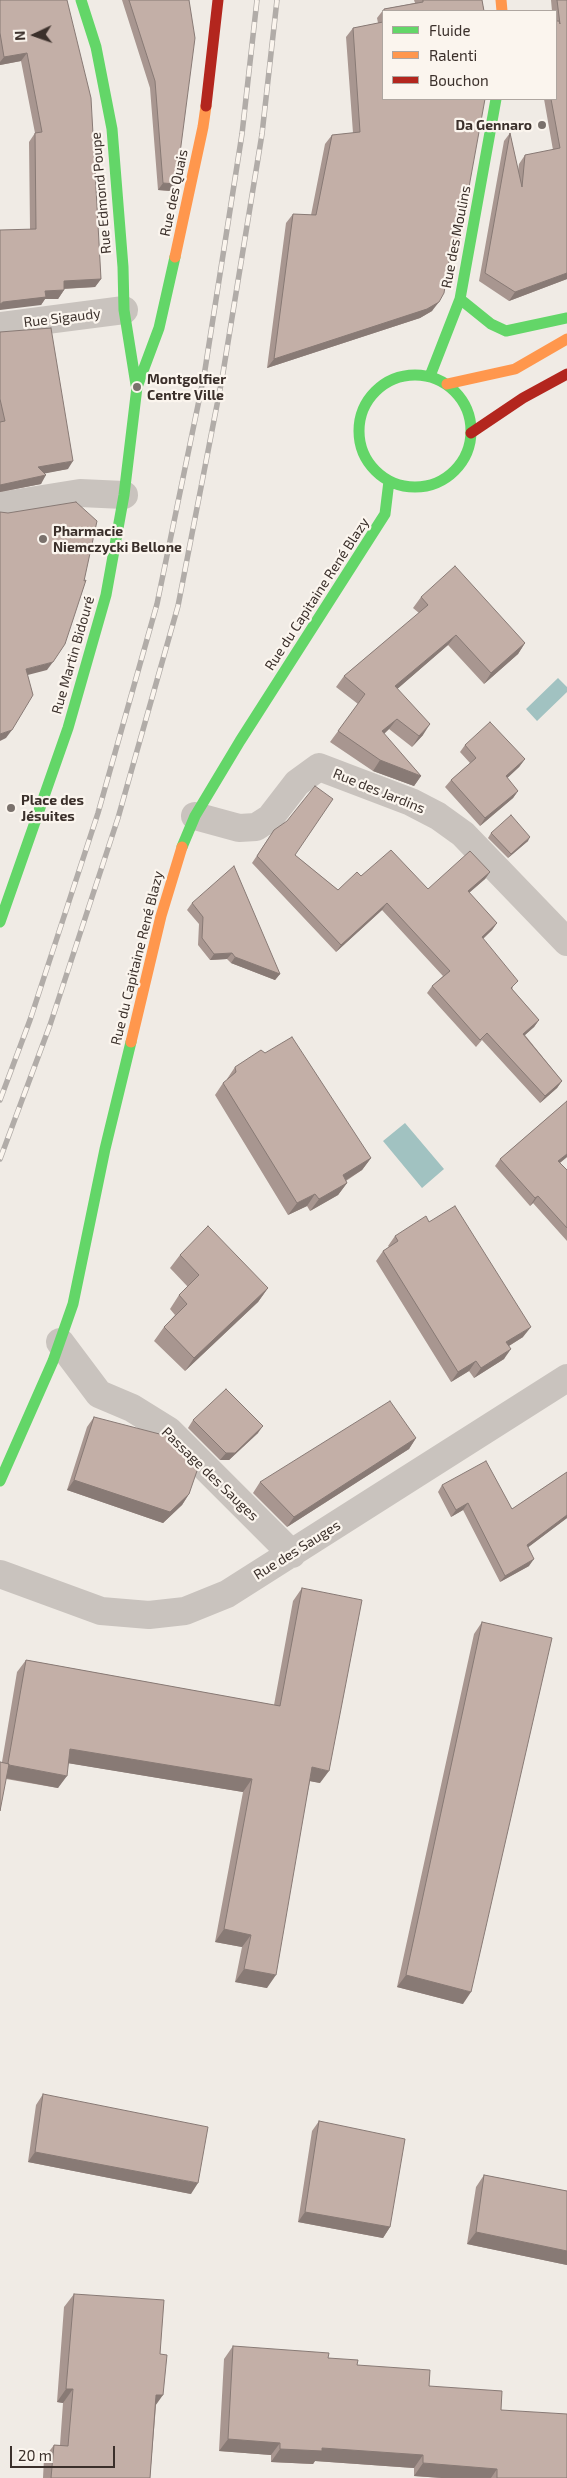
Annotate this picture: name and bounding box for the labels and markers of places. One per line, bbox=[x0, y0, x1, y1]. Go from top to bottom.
place label: Da Gennaro bbox=[456, 117, 532, 133]
marker: Da Gennaro bbox=[536, 119, 548, 131]
place label: Montgolfier Centre Ville bbox=[147, 371, 226, 404]
marker: Montgolfier Centre Ville bbox=[131, 381, 143, 393]
place label: Pharmacie Niemczycki Bellone bbox=[53, 523, 182, 556]
marker: Pharmacie Niemczycki Bellone bbox=[37, 533, 49, 545]
place label: Place des Jésuites bbox=[21, 792, 84, 824]
marker: Place des Jésuites bbox=[5, 802, 17, 814]

